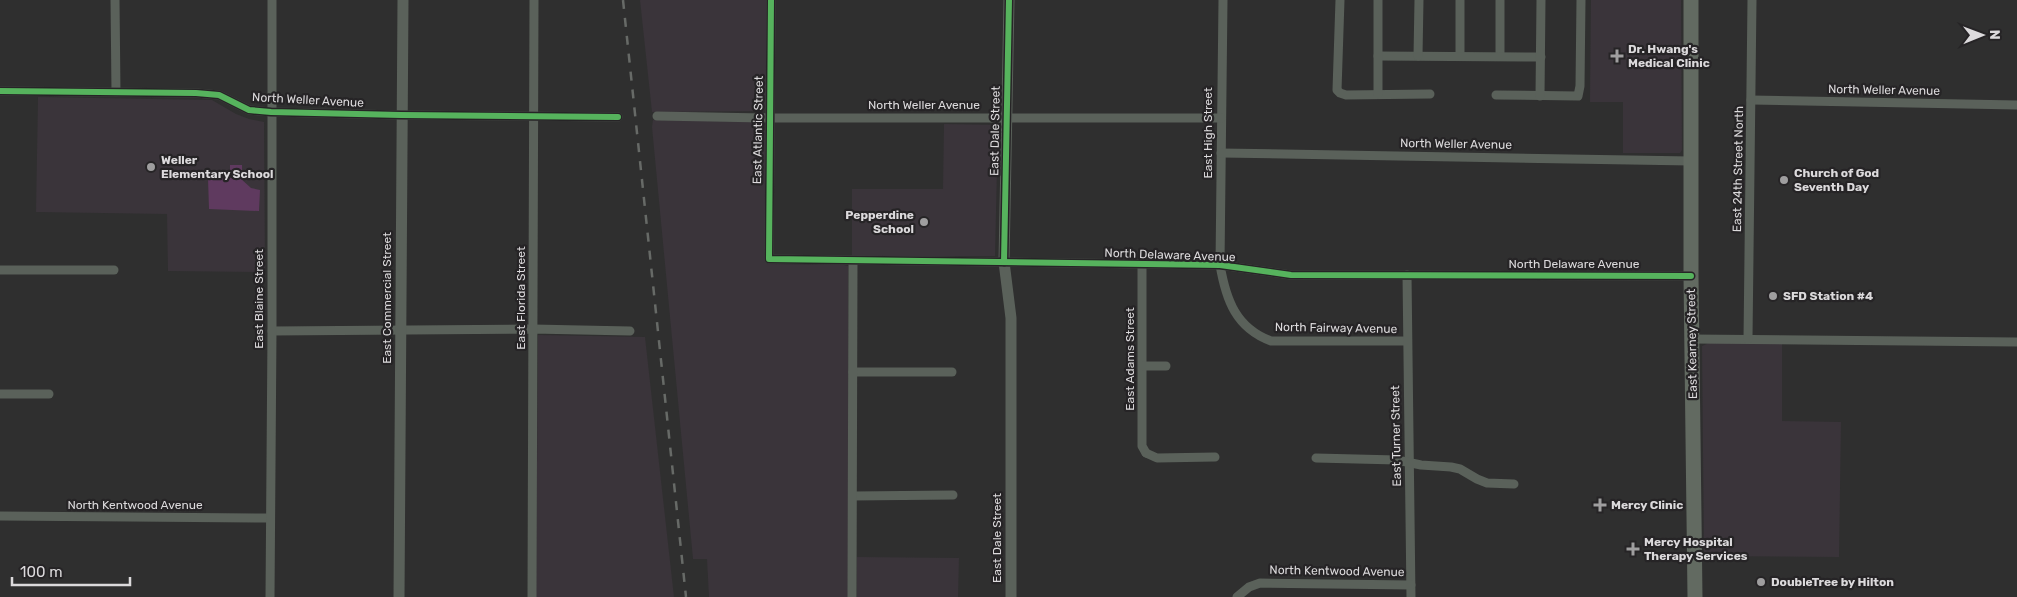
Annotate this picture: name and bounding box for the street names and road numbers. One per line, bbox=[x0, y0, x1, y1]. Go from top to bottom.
street label: East Atlantic Street bbox=[750, 75, 766, 184]
street label: North Weller Avenue bbox=[1828, 82, 1940, 98]
street label: East Dale Street bbox=[987, 86, 1003, 176]
street label: East High Street bbox=[1201, 87, 1215, 179]
street label: North Weller Avenue bbox=[252, 90, 365, 110]
street label: North Weller Avenue bbox=[868, 98, 980, 112]
street label: East 24th Street North bbox=[1730, 106, 1746, 232]
street label: North Weller Avenue bbox=[1400, 136, 1512, 152]
street label: East Commercial Street bbox=[380, 232, 394, 364]
street label: East Florida Street bbox=[514, 246, 528, 350]
street label: North Delaware Avenue bbox=[1104, 246, 1236, 264]
street label: East Blaine Street bbox=[252, 249, 266, 349]
street label: North Delaware Avenue bbox=[1508, 257, 1640, 271]
street label: East Kearney Street bbox=[1684, 289, 1700, 399]
street label: East Adams Street bbox=[1123, 307, 1137, 411]
street label: North Fairway Avenue bbox=[1275, 320, 1398, 336]
street label: East Turner Street bbox=[1388, 385, 1404, 487]
street label: East Dale Street bbox=[990, 493, 1004, 583]
street label: North Kentwood Avenue bbox=[67, 498, 203, 512]
street label: North Kentwood Avenue bbox=[1269, 563, 1405, 579]

